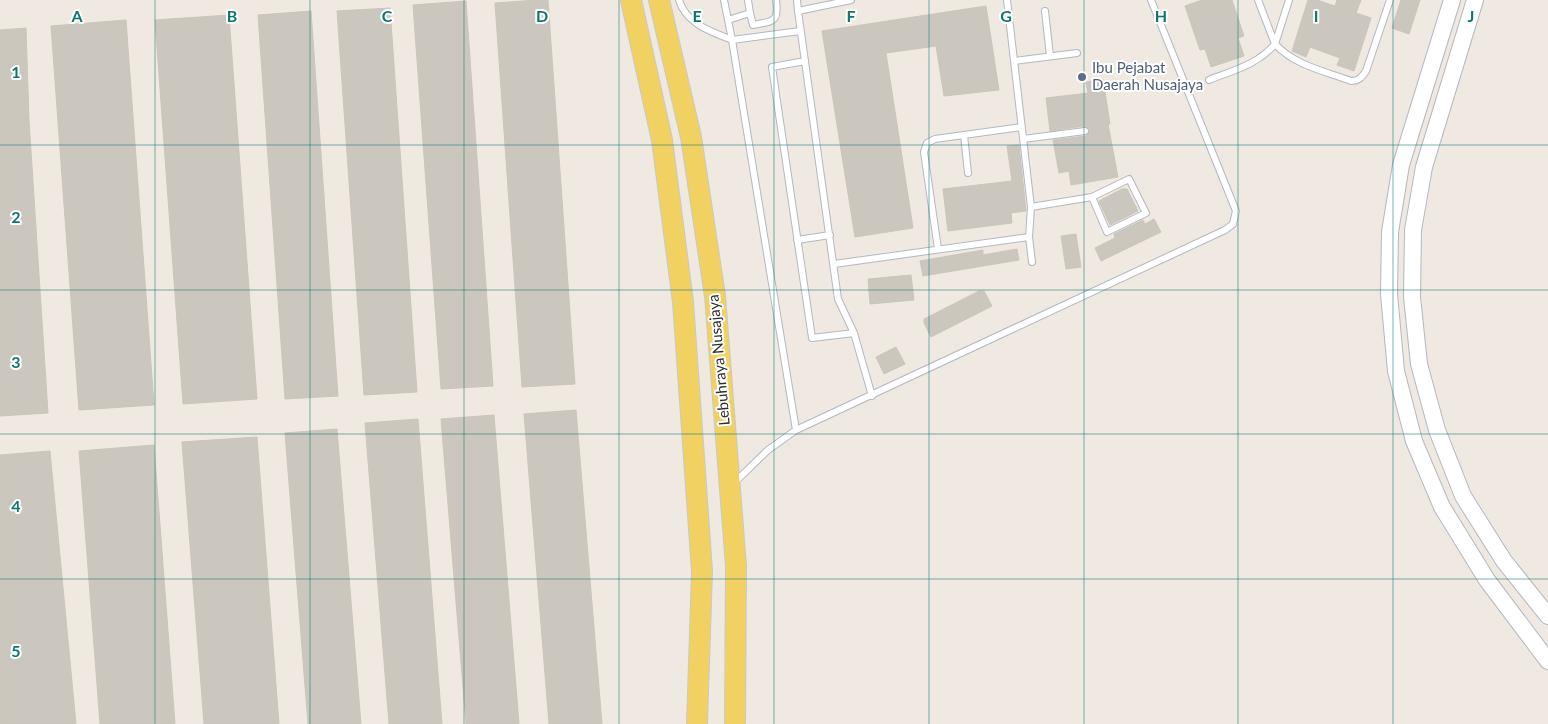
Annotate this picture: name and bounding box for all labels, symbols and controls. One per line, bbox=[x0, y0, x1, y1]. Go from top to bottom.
text: A bbox=[70, 6, 83, 25]
text: B bbox=[227, 6, 237, 25]
text: C bbox=[382, 6, 393, 25]
text: D bbox=[536, 6, 548, 25]
text: E bbox=[692, 6, 702, 25]
text: F bbox=[846, 6, 856, 25]
text: G bbox=[1000, 6, 1012, 25]
text: H bbox=[1155, 6, 1167, 25]
text: I bbox=[1314, 6, 1318, 25]
text: J bbox=[1468, 6, 1474, 25]
place label: Ibu Pejabat Daerah Nusajaya bbox=[1092, 58, 1203, 93]
text: 1 bbox=[11, 62, 21, 81]
marker: Ibu Pejabat Daerah Nusajaya bbox=[1076, 71, 1088, 83]
text: 2 bbox=[11, 207, 21, 226]
street label: Lebuhraya Nusajaya bbox=[703, 294, 733, 426]
text: 3 bbox=[11, 352, 21, 371]
text: 4 bbox=[11, 496, 21, 515]
text: 5 bbox=[11, 641, 21, 660]

